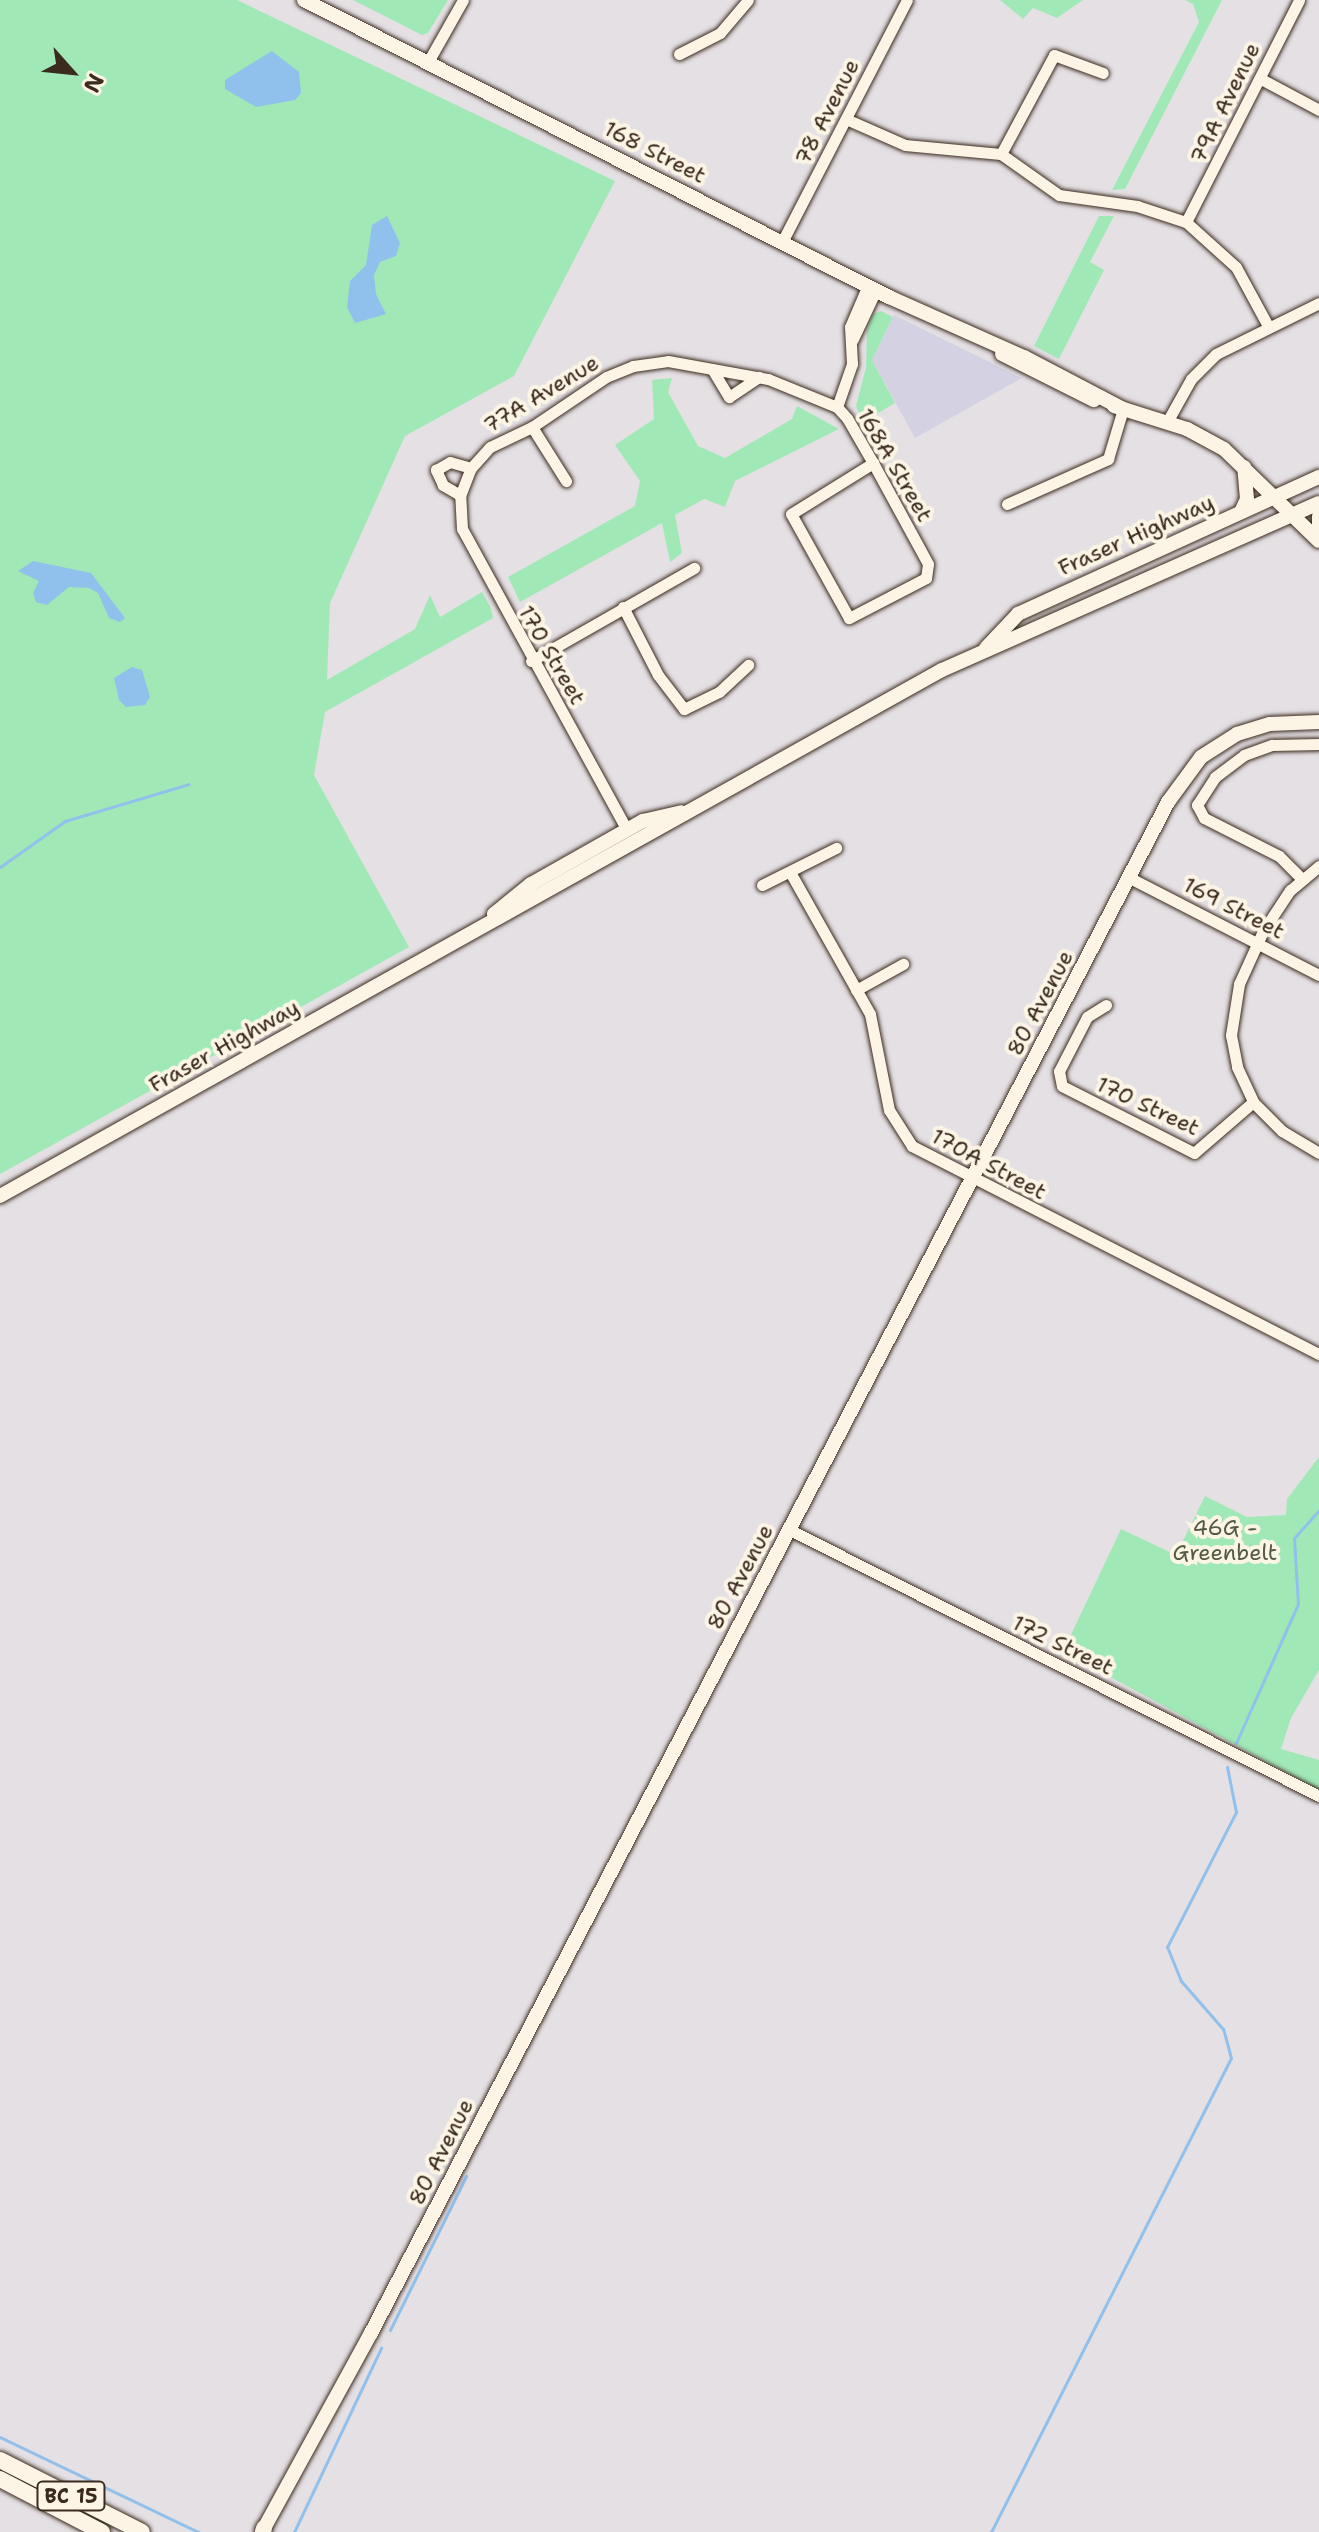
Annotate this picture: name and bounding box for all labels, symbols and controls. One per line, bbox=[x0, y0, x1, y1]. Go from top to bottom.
north arrow bbox=[32, 32, 112, 112]
street label: 79A Avenue bbox=[1184, 38, 1266, 168]
street label: 78 Avenue bbox=[789, 55, 865, 169]
text: N bbox=[77, 69, 111, 97]
street label: 168 Street bbox=[600, 115, 710, 189]
street label: 77A Avenue bbox=[479, 349, 603, 439]
street label: 168A Street bbox=[852, 404, 938, 526]
street label: Fraser Highway bbox=[1054, 489, 1218, 581]
street label: 170 Street bbox=[513, 601, 591, 709]
street label: 169 Street bbox=[1179, 871, 1289, 945]
street label: 80 Avenue bbox=[1001, 946, 1079, 1060]
street label: Fraser Highway bbox=[144, 994, 304, 1098]
street label: 170 Street bbox=[1092, 1071, 1204, 1141]
street label: 170A Street bbox=[927, 1123, 1051, 1205]
park label: 46G - Greenbelt bbox=[1173, 1514, 1277, 1566]
street label: 80 Avenue bbox=[701, 1520, 779, 1634]
street label: 172 Street bbox=[1008, 1609, 1118, 1681]
street label: 80 Avenue bbox=[403, 2095, 479, 2209]
road number: BC 15 bbox=[35, 2480, 107, 2512]

